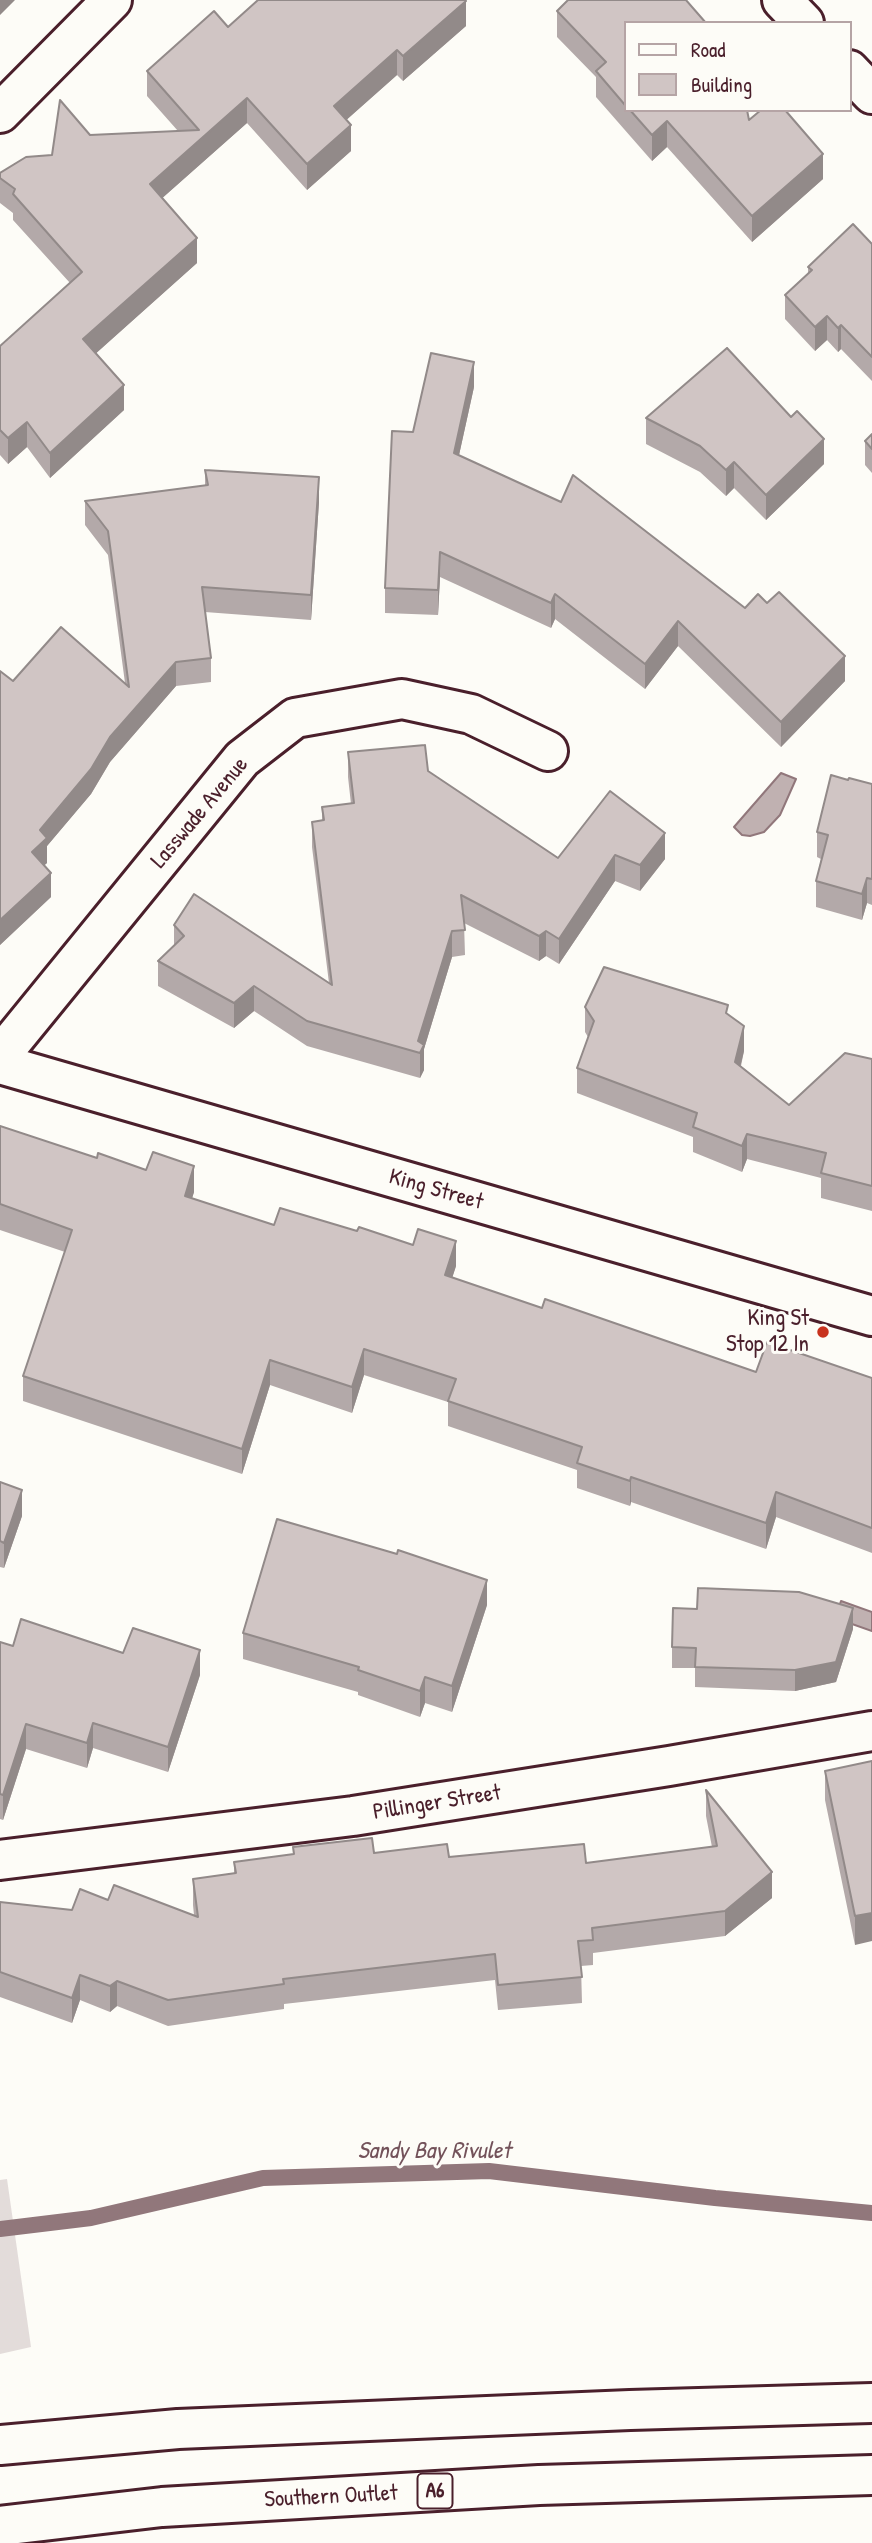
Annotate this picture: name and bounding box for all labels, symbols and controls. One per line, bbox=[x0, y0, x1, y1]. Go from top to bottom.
legend bbox=[624, 21, 851, 112]
text: Road bbox=[691, 35, 725, 64]
text: Building bbox=[691, 70, 752, 99]
street label: Lasswade Avenue bbox=[145, 752, 255, 874]
street label: King Street bbox=[386, 1163, 486, 1217]
place label: King St Stop 12 In bbox=[726, 1305, 809, 1359]
marker: King St Stop 12 In bbox=[815, 1324, 831, 1340]
street label: Pillinger Street bbox=[371, 1779, 503, 1827]
water label: Sandy Bay Rivulet bbox=[357, 2138, 511, 2166]
road number: A6 bbox=[418, 2474, 452, 2508]
street label: Southern Outlet bbox=[264, 2480, 398, 2514]

